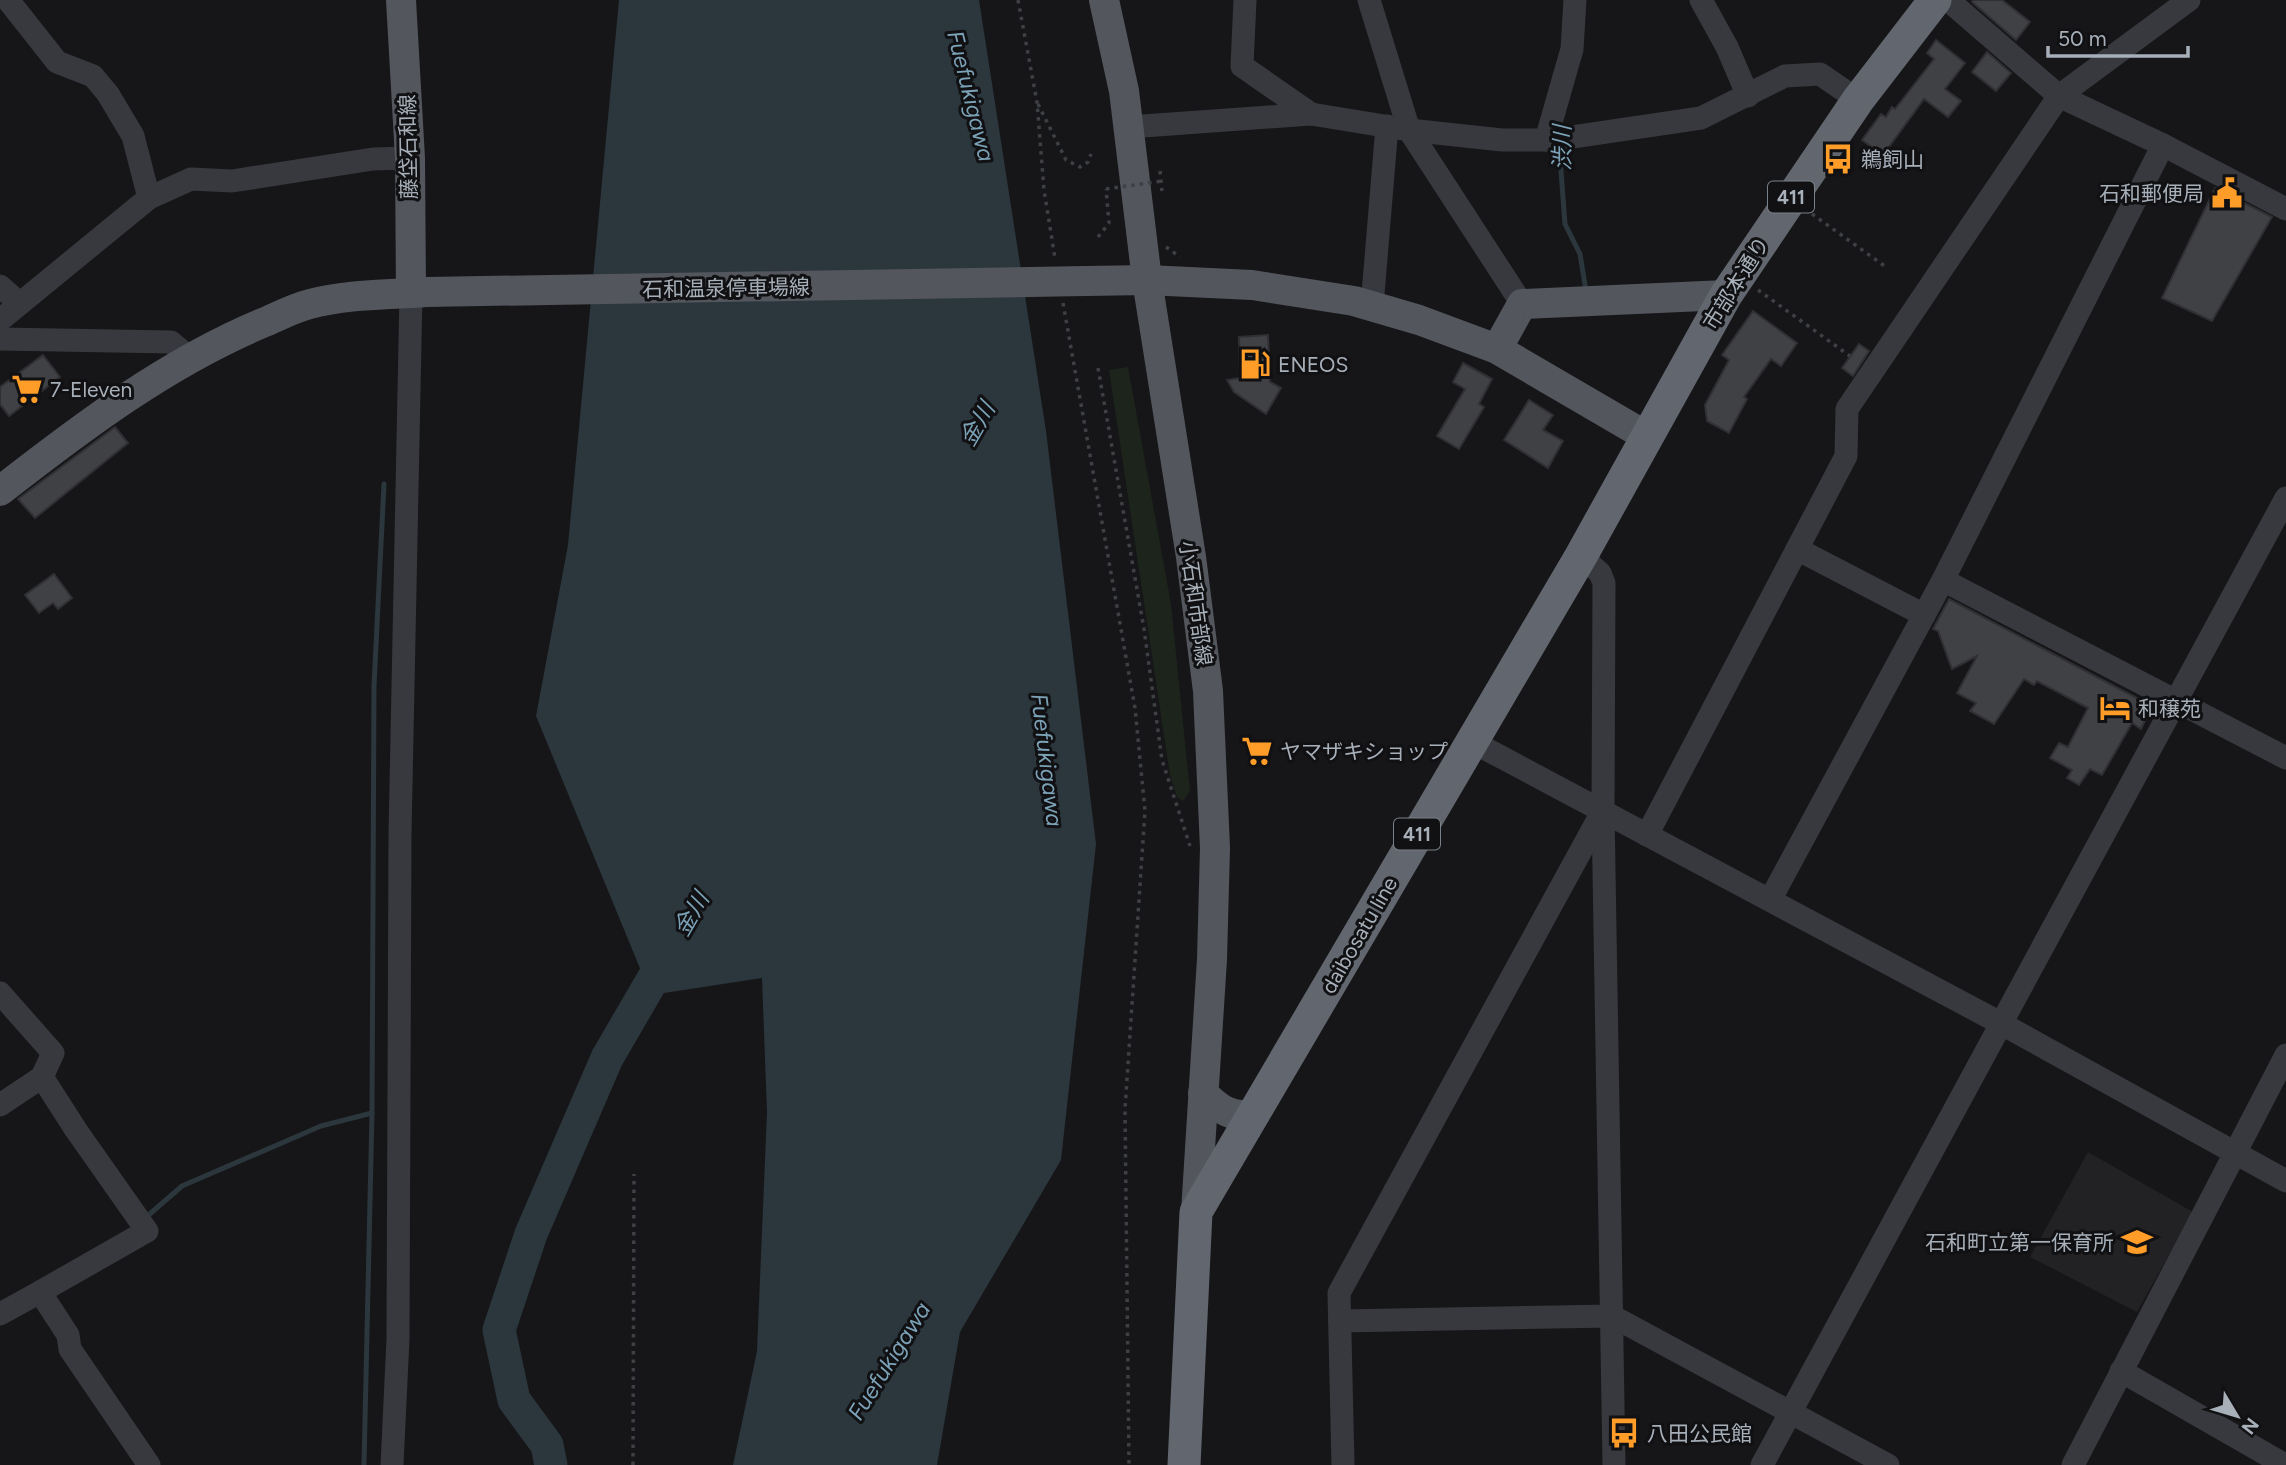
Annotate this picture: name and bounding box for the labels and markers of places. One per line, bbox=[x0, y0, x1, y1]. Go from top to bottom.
bus stop icon: 鵜飼山 bbox=[1821, 142, 1855, 176]
place label: 鵜飼山 bbox=[1861, 147, 1924, 172]
public building icon: 石和郵便局 bbox=[2210, 176, 2244, 210]
place label: 石和郵便局 bbox=[2099, 181, 2204, 206]
fuel station icon: ENEOS bbox=[1238, 347, 1272, 381]
place label: ENEOS bbox=[1278, 352, 1348, 377]
supermarket icon: 7-Eleven bbox=[10, 372, 44, 406]
place label: 7-Eleven bbox=[50, 377, 132, 402]
hotel icon: 和穣苑 bbox=[2098, 691, 2132, 725]
place label: 和穣苑 bbox=[2138, 696, 2201, 721]
supermarket icon: ヤマザキショップ bbox=[1240, 734, 1274, 768]
place label: ヤマザキショップ bbox=[1280, 739, 1448, 764]
school or university icon: 石和町立第一保育所 bbox=[2120, 1225, 2154, 1259]
place label: 石和町立第一保育所 bbox=[1925, 1230, 2114, 1255]
bus stop icon: 八田公民館 bbox=[1607, 1416, 1641, 1450]
place label: 八田公民館 bbox=[1647, 1421, 1752, 1446]

